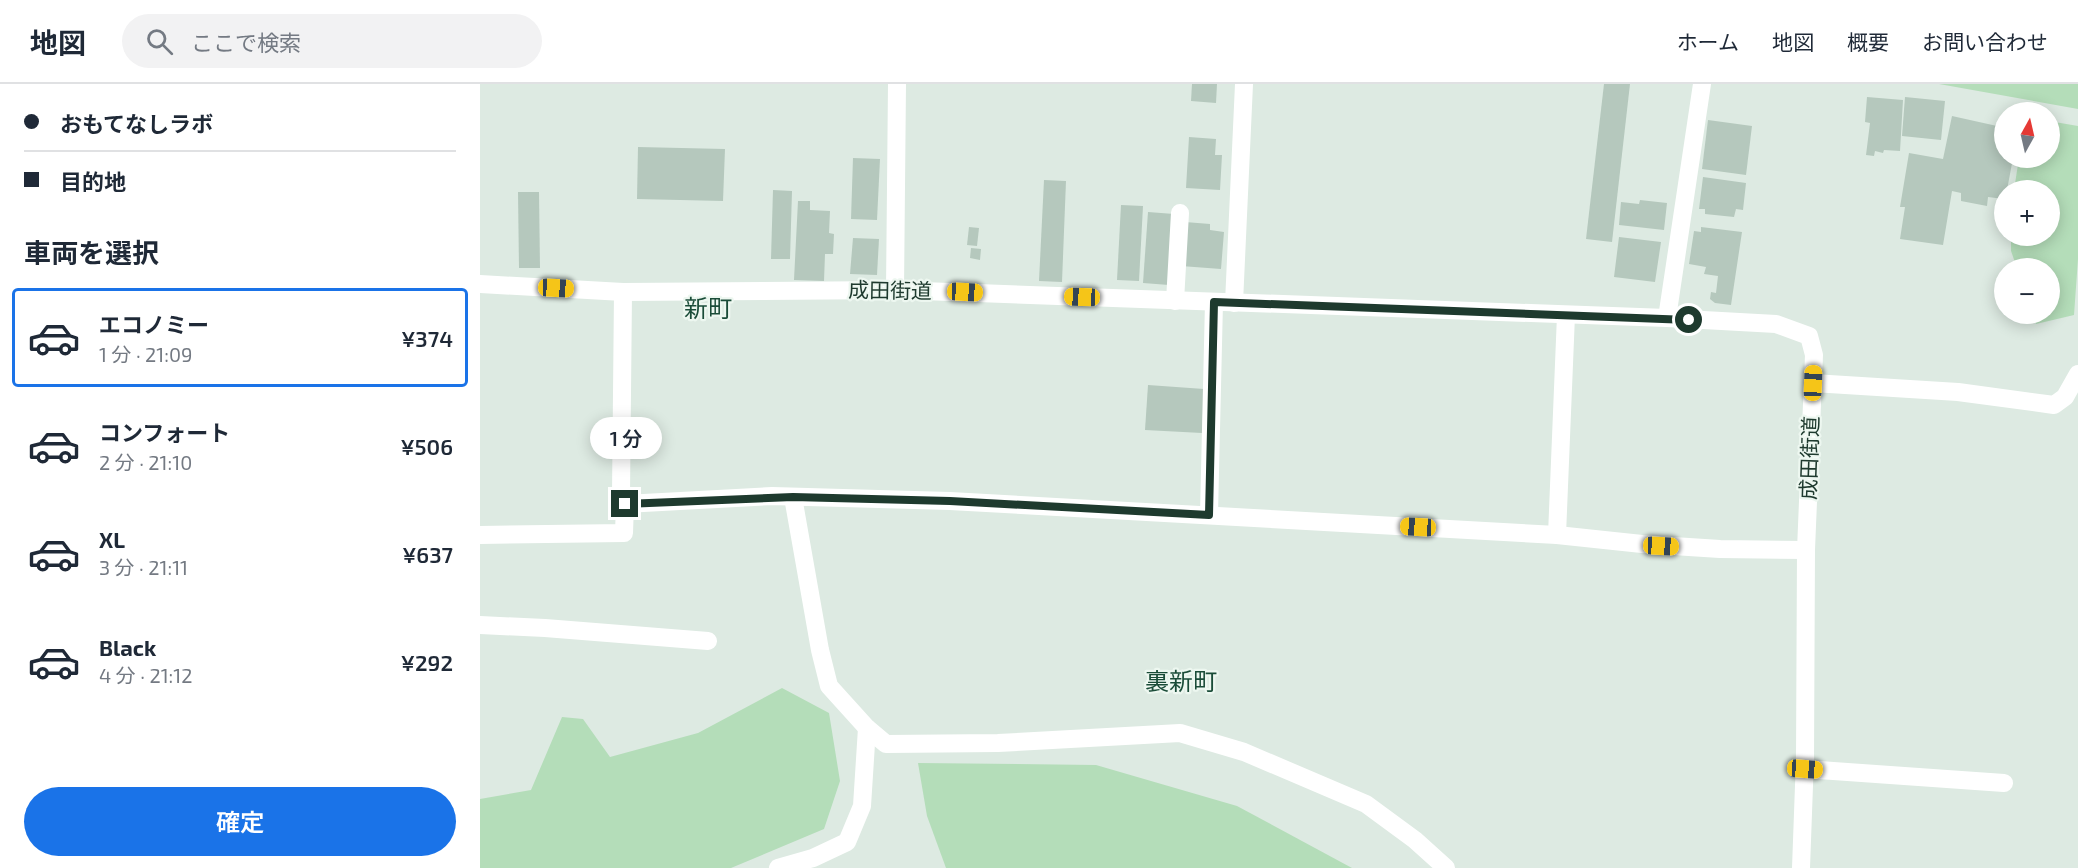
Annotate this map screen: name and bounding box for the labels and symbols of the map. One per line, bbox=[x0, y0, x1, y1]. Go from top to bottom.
north arrow bbox=[1994, 102, 2060, 168]
street label: 成田街道 bbox=[848, 276, 932, 303]
car bbox=[538, 278, 574, 298]
car bbox=[947, 282, 983, 302]
car bbox=[1064, 287, 1100, 307]
district label: 新町 bbox=[684, 293, 732, 322]
route start bbox=[1675, 306, 1702, 333]
car bbox=[1803, 365, 1823, 401]
street label: 成田街道 bbox=[1795, 416, 1822, 500]
callout: 1 分 bbox=[589, 417, 661, 459]
route end bbox=[611, 490, 638, 517]
car bbox=[1400, 517, 1436, 537]
car bbox=[1643, 536, 1679, 556]
district label: 裏新町 bbox=[1145, 666, 1217, 695]
car bbox=[1786, 759, 1824, 779]

